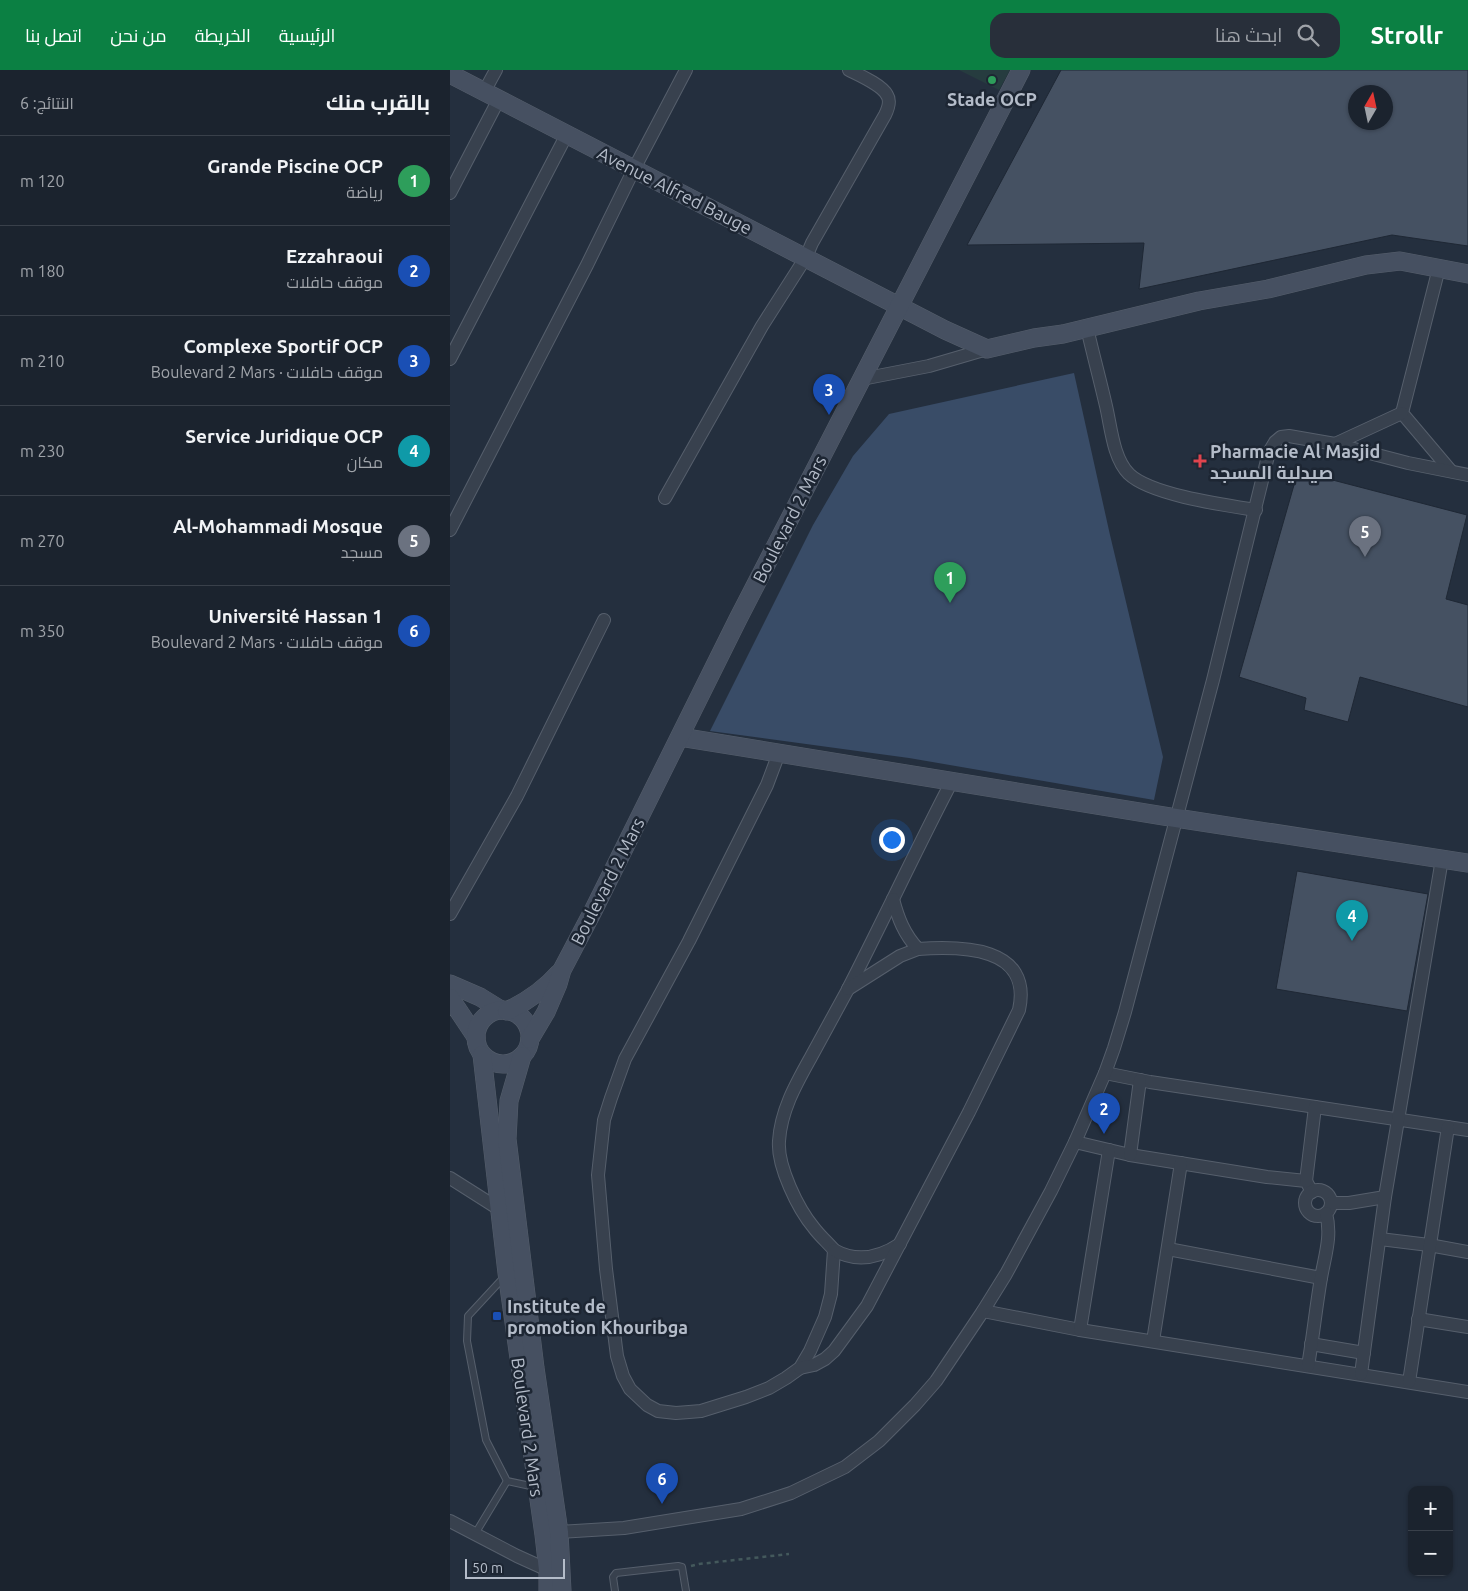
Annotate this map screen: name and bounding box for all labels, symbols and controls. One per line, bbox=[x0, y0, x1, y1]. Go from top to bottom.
search box bbox=[990, 13, 1340, 58]
icon: search bbox=[1294, 21, 1322, 49]
text: Strollr bbox=[1370, 22, 1443, 49]
text: ابحث هنا bbox=[1215, 24, 1282, 46]
text: اتصل بنا bbox=[25, 25, 82, 45]
text: من نحن bbox=[110, 25, 167, 45]
text: الخريطة bbox=[195, 25, 251, 45]
text: الرئيسية bbox=[279, 25, 335, 45]
marker: Stade OCP bbox=[986, 74, 998, 86]
north arrow bbox=[1348, 85, 1393, 130]
place label: Stade OCP bbox=[947, 89, 1037, 109]
text: بالقرب منك bbox=[326, 90, 430, 114]
text: النتائج: 6 bbox=[20, 94, 74, 112]
street label: Avenue Alfred Bauge bbox=[594, 142, 756, 238]
text: Grande Piscine OCP bbox=[207, 155, 383, 177]
text: 120 m bbox=[20, 172, 65, 190]
text: 1 bbox=[409, 172, 419, 190]
text: رياضة bbox=[346, 183, 383, 201]
text: Ezzahraoui bbox=[286, 245, 383, 267]
text: 180 m bbox=[20, 262, 65, 280]
text: 2 bbox=[409, 262, 419, 280]
text: موقف حافلات bbox=[287, 273, 383, 291]
text: Complexe Sportif OCP bbox=[183, 335, 383, 357]
text: 210 m bbox=[20, 352, 65, 370]
text: 3 bbox=[409, 352, 419, 370]
text: موقف حافلات · Boulevard 2 Mars bbox=[151, 363, 383, 381]
pin: 3 bbox=[813, 374, 845, 415]
text: Service Juridique OCP bbox=[185, 425, 383, 447]
place label: Pharmacie Al Masjid صيدلية المسجد bbox=[1210, 441, 1380, 483]
text: 230 m bbox=[20, 442, 65, 460]
text: 4 bbox=[409, 442, 419, 460]
street label: Boulevard 2 Mars bbox=[748, 452, 830, 586]
text: مكان bbox=[347, 453, 383, 471]
marker: Pharmacie Al Masjid صيدلية المسجد bbox=[1194, 455, 1206, 467]
text: Al-Mohammadi Mosque bbox=[173, 515, 383, 537]
pin: 5 bbox=[1349, 516, 1381, 557]
text: 270 m bbox=[20, 532, 65, 550]
text: 5 bbox=[409, 532, 419, 550]
text: مسجد bbox=[341, 543, 383, 561]
pin: 1 bbox=[934, 562, 966, 603]
text: Université Hassan 1 bbox=[209, 605, 383, 627]
text: 350 m bbox=[20, 622, 65, 640]
text: 6 bbox=[409, 622, 419, 640]
text: موقف حافلات · Boulevard 2 Mars bbox=[151, 633, 383, 651]
street label: Boulevard 2 Mars bbox=[566, 814, 648, 948]
your location bbox=[879, 827, 905, 853]
pin: 4 bbox=[1336, 900, 1368, 941]
pin: 2 bbox=[1088, 1093, 1120, 1134]
place label: Institute de promotion Khouribga bbox=[507, 1296, 688, 1337]
marker: Institute de promotion Khouribga bbox=[491, 1310, 503, 1322]
street label: Boulevard 2 Mars bbox=[508, 1356, 548, 1498]
pin: 6 bbox=[646, 1463, 678, 1504]
map controls bbox=[1408, 1486, 1453, 1576]
button: + bbox=[1408, 1486, 1453, 1531]
button: − bbox=[1408, 1531, 1453, 1576]
scale bar bbox=[465, 1556, 565, 1579]
text: 50 m bbox=[472, 1560, 503, 1576]

